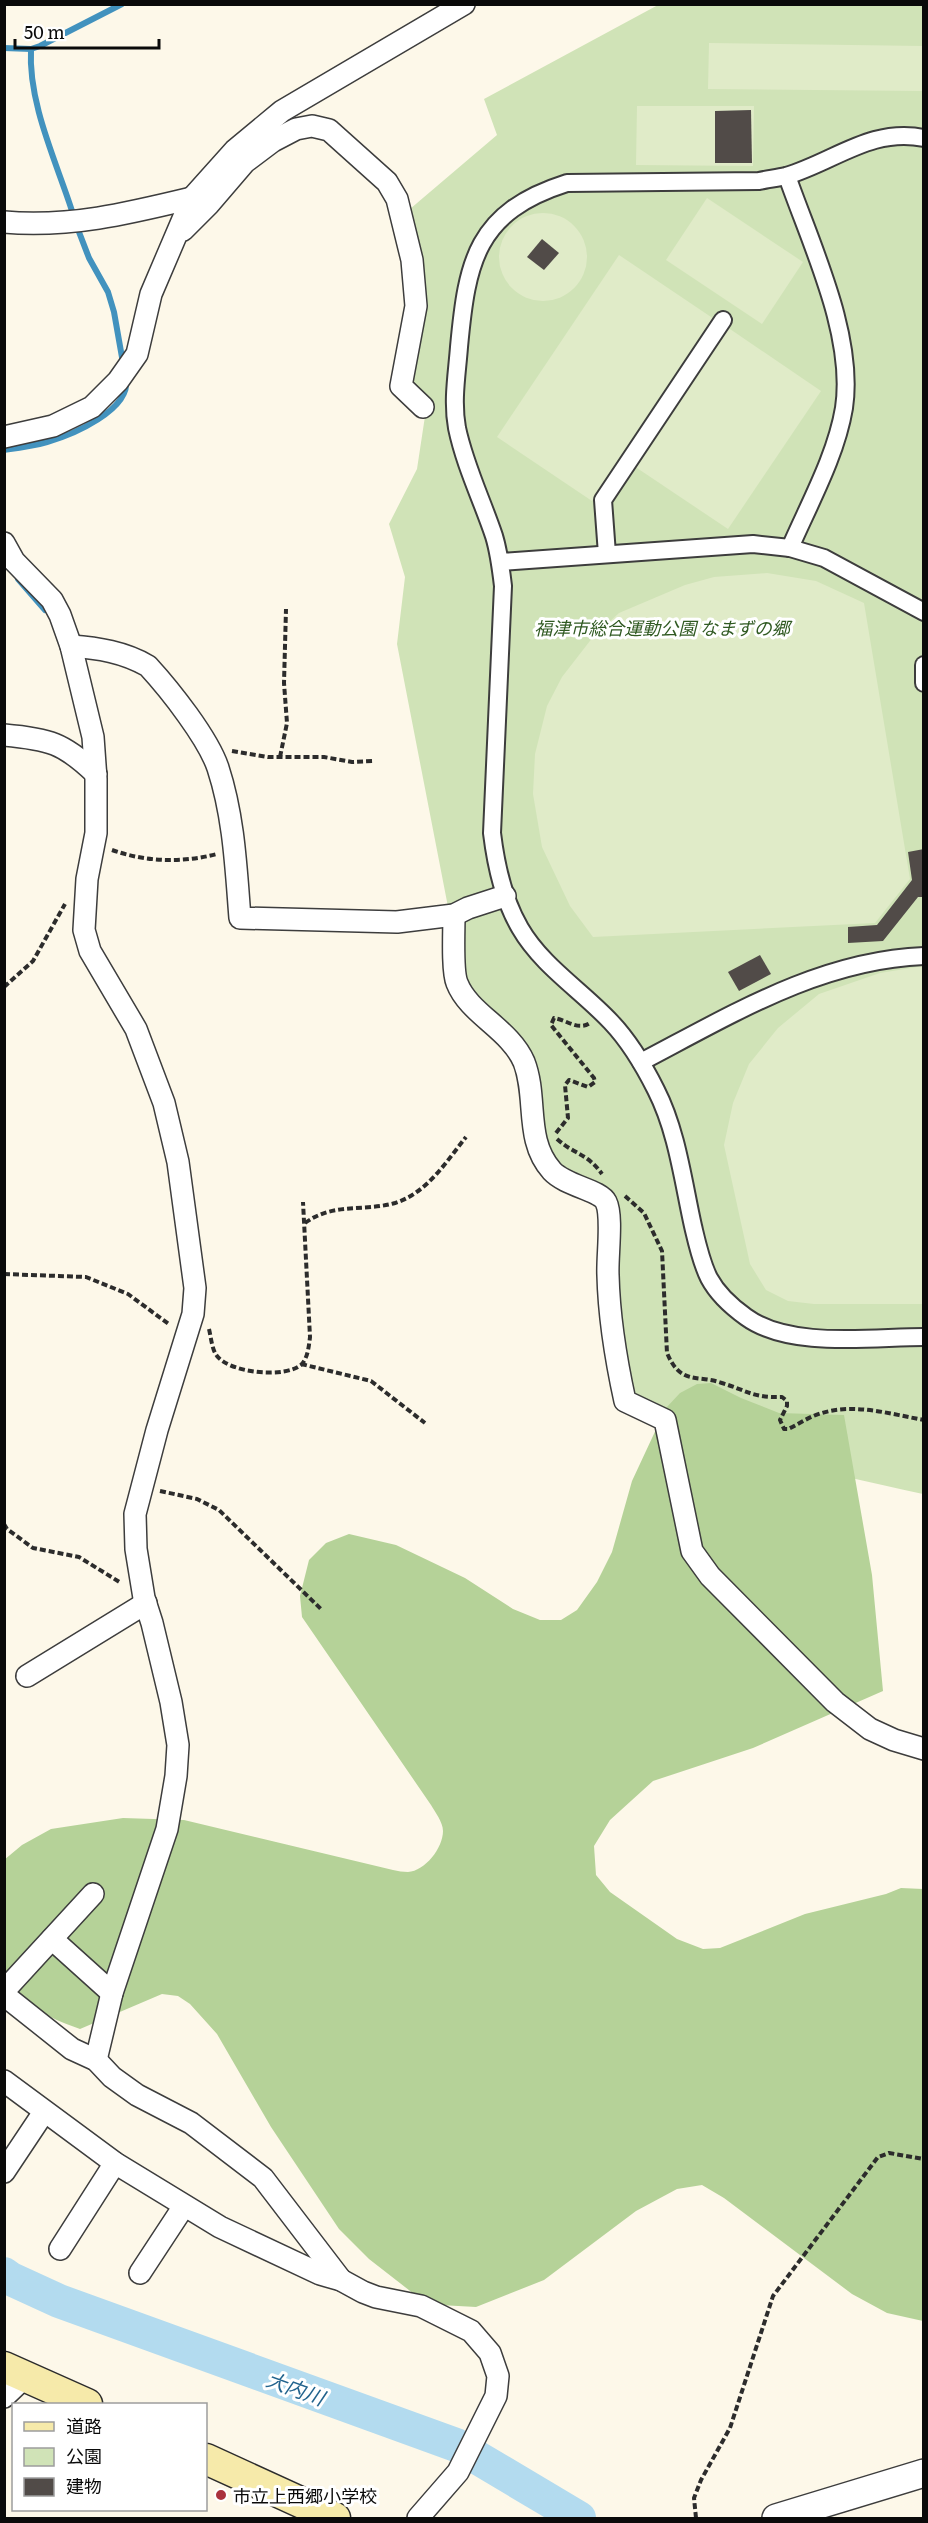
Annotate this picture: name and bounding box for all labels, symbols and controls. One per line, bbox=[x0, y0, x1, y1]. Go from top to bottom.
scale bar bbox=[15, 12, 159, 50]
text: 50 m bbox=[24, 18, 65, 45]
park label: 福津市総合運動公園 なまずの郷 bbox=[534, 614, 793, 641]
water label: 大内川 bbox=[263, 2363, 331, 2412]
legend bbox=[12, 2403, 207, 2511]
text: 道路 bbox=[66, 2412, 102, 2439]
text: 公園 bbox=[66, 2442, 102, 2469]
text: 建物 bbox=[66, 2472, 102, 2499]
place label: 市立上西郷小学校 bbox=[233, 2482, 377, 2509]
marker: 市立上西郷小学校 bbox=[214, 2488, 228, 2502]

